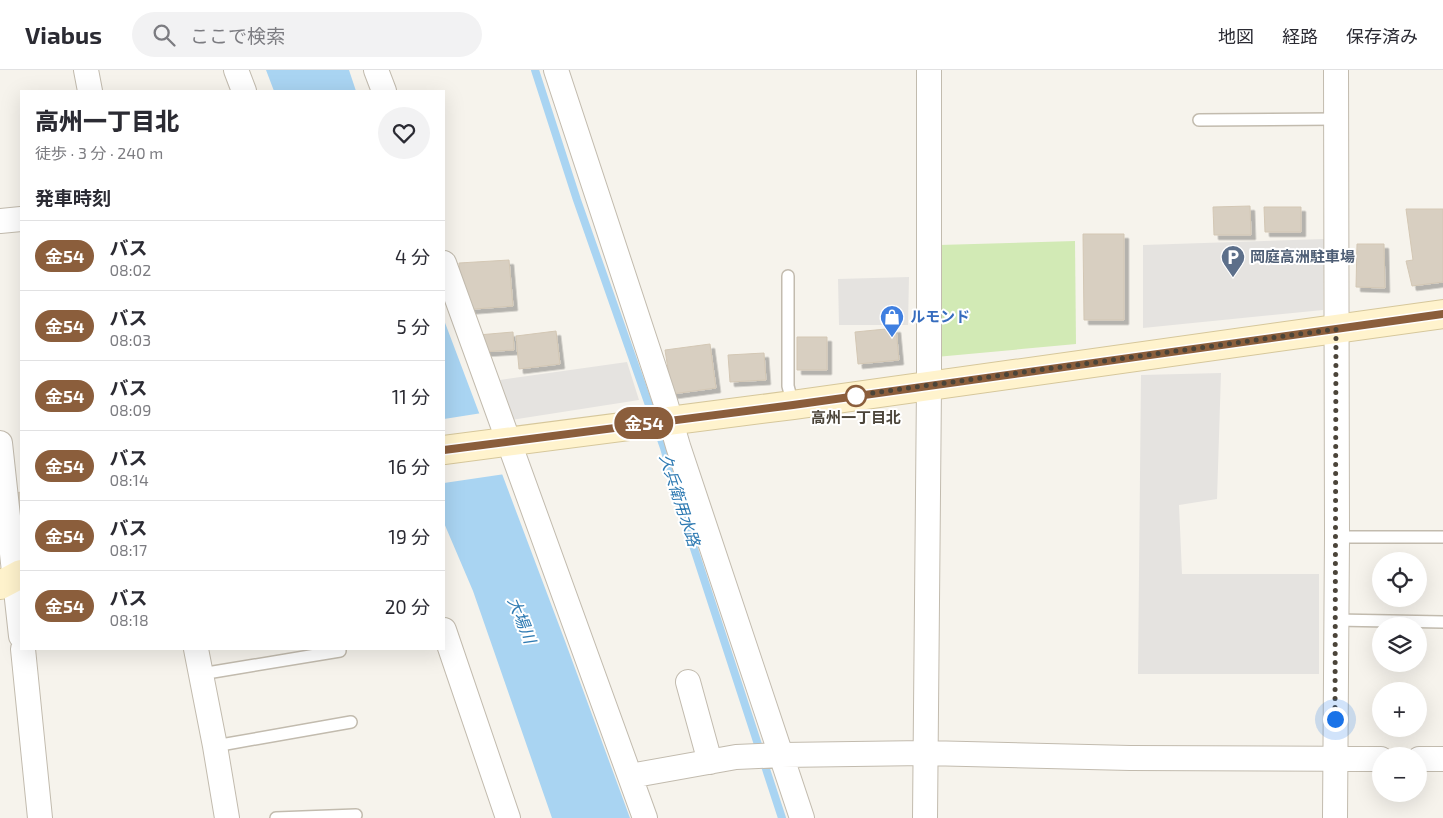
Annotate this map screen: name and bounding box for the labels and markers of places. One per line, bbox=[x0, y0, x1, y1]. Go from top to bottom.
parking icon: 岡庭高洲駐車場 bbox=[1220, 244, 1246, 278]
place label: 岡庭高洲駐車場 bbox=[1250, 247, 1355, 265]
shop icon: ルモンド bbox=[879, 304, 905, 338]
place label: ルモンド bbox=[910, 307, 970, 325]
marker: 高州一丁目北 bbox=[845, 385, 867, 407]
place label: 高州一丁目北 bbox=[811, 408, 901, 426]

